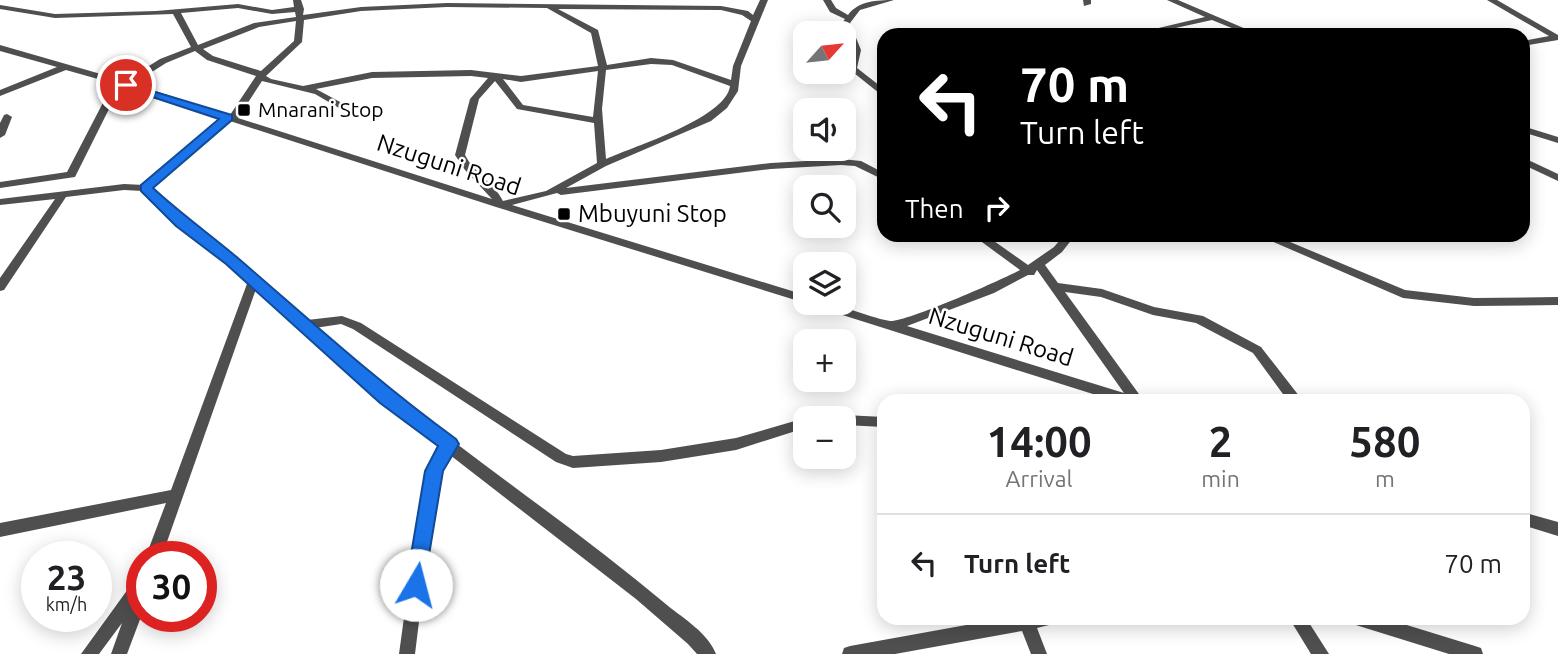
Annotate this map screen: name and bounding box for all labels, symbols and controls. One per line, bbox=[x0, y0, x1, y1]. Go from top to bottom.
north arrow bbox=[793, 21, 856, 84]
map controls bbox=[793, 21, 856, 469]
pin bbox=[96, 55, 156, 115]
icon: left bbox=[905, 56, 996, 147]
text: 70 m bbox=[1020, 56, 1129, 111]
icon: arrive bbox=[107, 66, 145, 104]
place label: Mnarani Stop bbox=[258, 97, 383, 121]
button: sound bbox=[793, 98, 856, 161]
marker: Mnarani Stop bbox=[236, 102, 252, 118]
text: Turn left bbox=[1020, 114, 1144, 150]
street label: Nzuguni Road bbox=[374, 129, 525, 201]
button: search bbox=[793, 175, 856, 238]
icon: right bbox=[978, 189, 1016, 227]
text: Then bbox=[905, 194, 964, 223]
place label: Mbuyuni Stop bbox=[578, 200, 727, 227]
marker: Mbuyuni Stop bbox=[556, 206, 572, 222]
button: layers bbox=[793, 252, 856, 315]
street label: Nzuguni Road bbox=[926, 302, 1077, 371]
button: + bbox=[793, 329, 856, 392]
button: − bbox=[793, 406, 856, 469]
text: 14:00 bbox=[987, 418, 1092, 465]
text: 2 bbox=[1209, 418, 1232, 465]
text: 580 bbox=[1349, 418, 1420, 465]
text: Arrival bbox=[1006, 466, 1073, 491]
text: min bbox=[1201, 466, 1240, 491]
text: m bbox=[1375, 466, 1395, 491]
speed limit sign: 30 bbox=[126, 541, 217, 632]
icon: left bbox=[905, 544, 943, 582]
position arrow bbox=[379, 548, 453, 622]
text: Turn left bbox=[964, 549, 1070, 578]
text: 70 m bbox=[1444, 549, 1502, 578]
text: 23 bbox=[47, 557, 86, 597]
text: km/h bbox=[46, 594, 87, 614]

